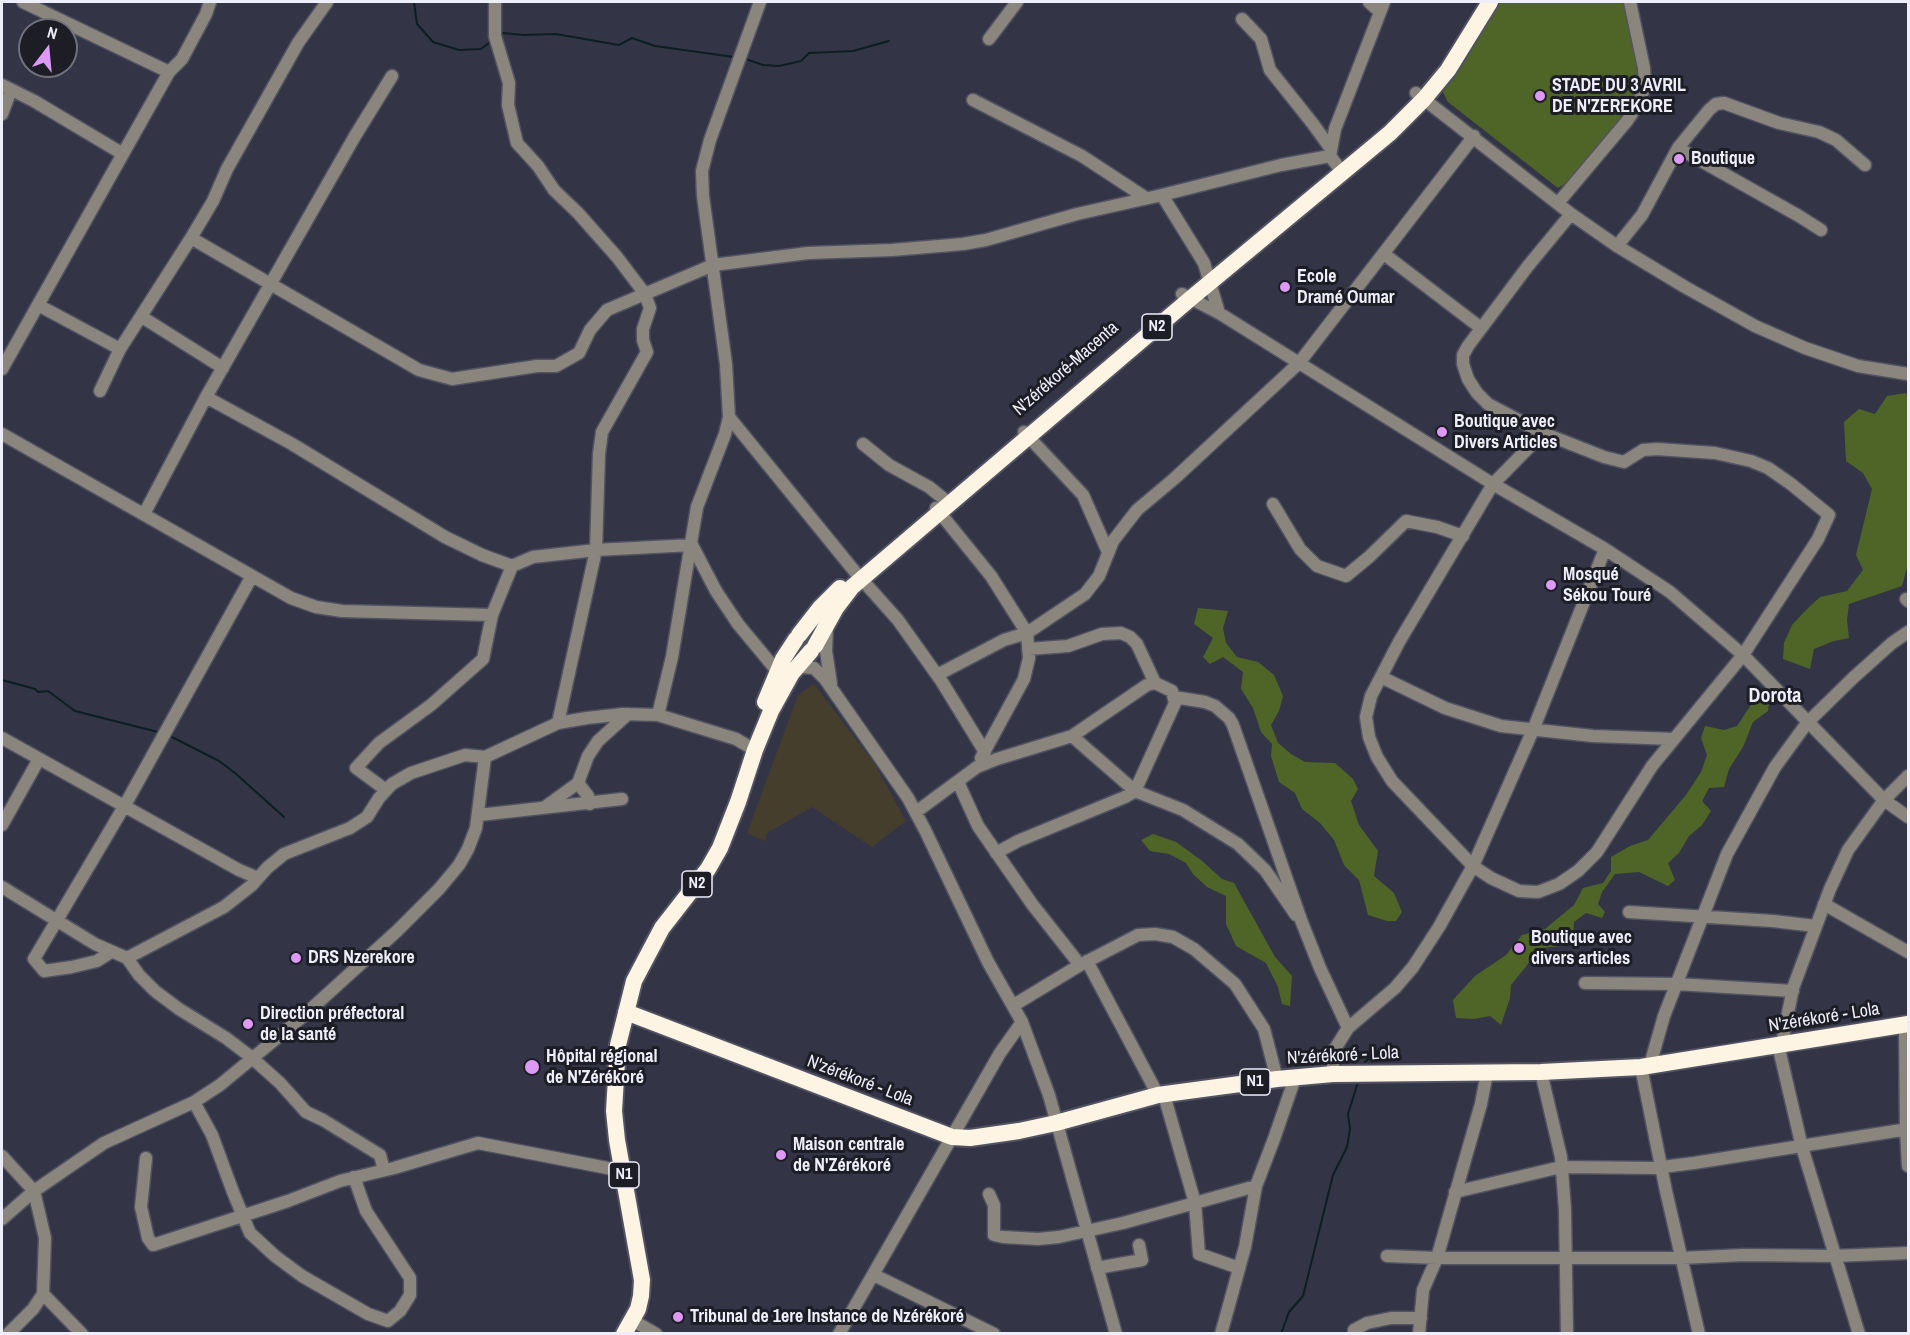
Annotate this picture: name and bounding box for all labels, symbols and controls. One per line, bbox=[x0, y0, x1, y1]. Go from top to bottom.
north arrow bbox=[18, 18, 78, 78]
text: N bbox=[45, 21, 60, 44]
place label: STADE DU 3 AVRIL DE N'ZEREKORE bbox=[1552, 75, 1686, 118]
marker: STADE DU 3 AVRIL DE N'ZEREKORE bbox=[1533, 89, 1547, 103]
place label: Boutique bbox=[1691, 148, 1755, 170]
marker: Boutique bbox=[1672, 152, 1686, 166]
place label: Ecole Dramé Oumar bbox=[1297, 266, 1395, 308]
marker: Ecole Dramé Oumar bbox=[1278, 280, 1292, 294]
road number: N2 bbox=[1142, 314, 1172, 340]
street label: N'zérékoré-Macenta bbox=[1009, 317, 1123, 421]
place label: Boutique avec Divers Articles bbox=[1454, 411, 1557, 454]
marker: Boutique avec Divers Articles bbox=[1435, 425, 1449, 439]
place label: Mosqué Sékou Touré bbox=[1563, 564, 1651, 606]
marker: Mosqué Sékou Touré bbox=[1544, 578, 1558, 592]
district label: Dorota bbox=[1749, 685, 1801, 709]
road number: N2 bbox=[682, 871, 712, 897]
place label: Boutique avec divers articles bbox=[1531, 927, 1632, 970]
marker: Boutique avec divers articles bbox=[1512, 941, 1526, 955]
place label: DRS Nzerekore bbox=[308, 947, 415, 969]
marker: DRS Nzerekore bbox=[289, 951, 303, 965]
street label: N'zérékoré - Lola bbox=[1767, 999, 1881, 1037]
place label: Direction préfectoral de la santé bbox=[260, 1003, 404, 1046]
marker: Direction préfectoral de la santé bbox=[241, 1017, 255, 1031]
street label: N'zérékoré - Lola bbox=[1287, 1042, 1399, 1070]
place label: Hôpital régional de N'Zérékoré bbox=[546, 1046, 658, 1088]
street label: N'zérékoré - Lola bbox=[804, 1051, 916, 1111]
marker: Hôpital régional de N'Zérékoré bbox=[523, 1058, 541, 1076]
road number: N1 bbox=[1240, 1069, 1270, 1095]
place label: Maison centrale de N'Zérékoré bbox=[793, 1134, 905, 1176]
marker: Maison centrale de N'Zérékoré bbox=[774, 1148, 788, 1162]
road number: N1 bbox=[609, 1162, 639, 1188]
place label: Tribunal de 1ere Instance de Nzérékoré bbox=[690, 1306, 964, 1328]
marker: Tribunal de 1ere Instance de Nzérékoré bbox=[671, 1310, 685, 1324]

